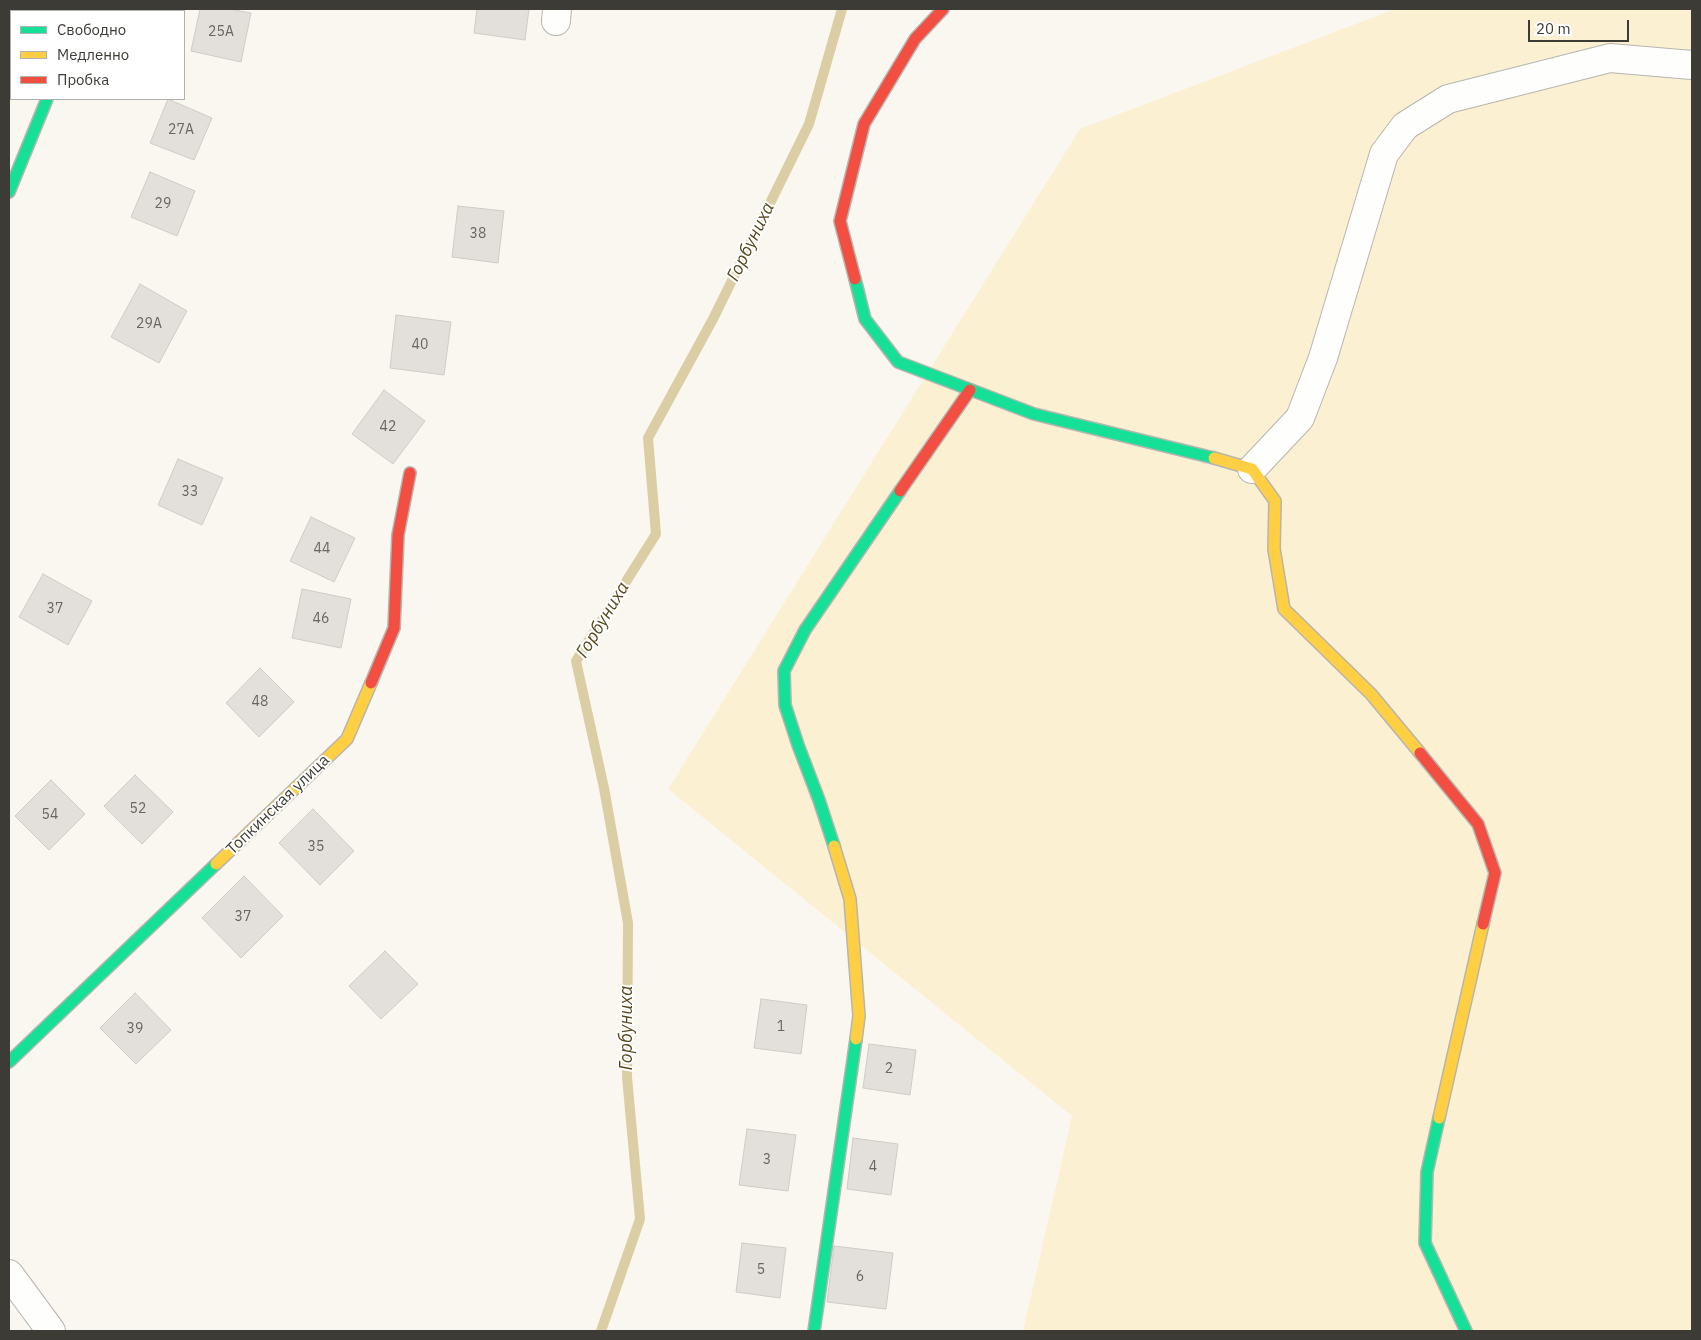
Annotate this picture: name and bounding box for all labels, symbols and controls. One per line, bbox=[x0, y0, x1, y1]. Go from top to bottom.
legend bbox=[10, 10, 185, 100]
scale bar bbox=[1531, 10, 1632, 42]
text: 20 m bbox=[1536, 19, 1571, 38]
text: Свободно bbox=[57, 20, 126, 39]
house number: 25А bbox=[208, 24, 234, 40]
text: Медленно bbox=[57, 45, 129, 64]
text: Пробка bbox=[57, 70, 109, 89]
house number: 27А bbox=[168, 122, 194, 138]
house number: 29 bbox=[155, 196, 171, 212]
water label: Горбуниха bbox=[723, 199, 779, 285]
house number: 38 bbox=[470, 226, 486, 242]
house number: 29А bbox=[136, 316, 162, 332]
house number: 40 bbox=[412, 337, 428, 353]
house number: 42 bbox=[380, 419, 396, 435]
house number: 33 bbox=[182, 484, 198, 500]
house number: 44 bbox=[314, 541, 330, 557]
water label: Горбуниха bbox=[572, 578, 634, 662]
house number: 37 bbox=[47, 601, 63, 617]
house number: 46 bbox=[313, 611, 329, 627]
house number: 48 bbox=[252, 694, 268, 710]
street label: Топкинская улица bbox=[223, 751, 333, 859]
house number: 52 bbox=[130, 801, 146, 817]
house number: 54 bbox=[42, 807, 58, 823]
house number: 35 bbox=[308, 839, 324, 855]
house number: 37 bbox=[235, 909, 251, 925]
water label: Горбуниха bbox=[616, 985, 638, 1071]
house number: 1 bbox=[777, 1019, 785, 1035]
house number: 39 bbox=[127, 1021, 143, 1037]
house number: 2 bbox=[885, 1061, 893, 1077]
house number: 3 bbox=[763, 1152, 771, 1168]
house number: 4 bbox=[869, 1159, 877, 1175]
house number: 5 bbox=[757, 1262, 765, 1278]
house number: 6 bbox=[856, 1269, 864, 1285]

